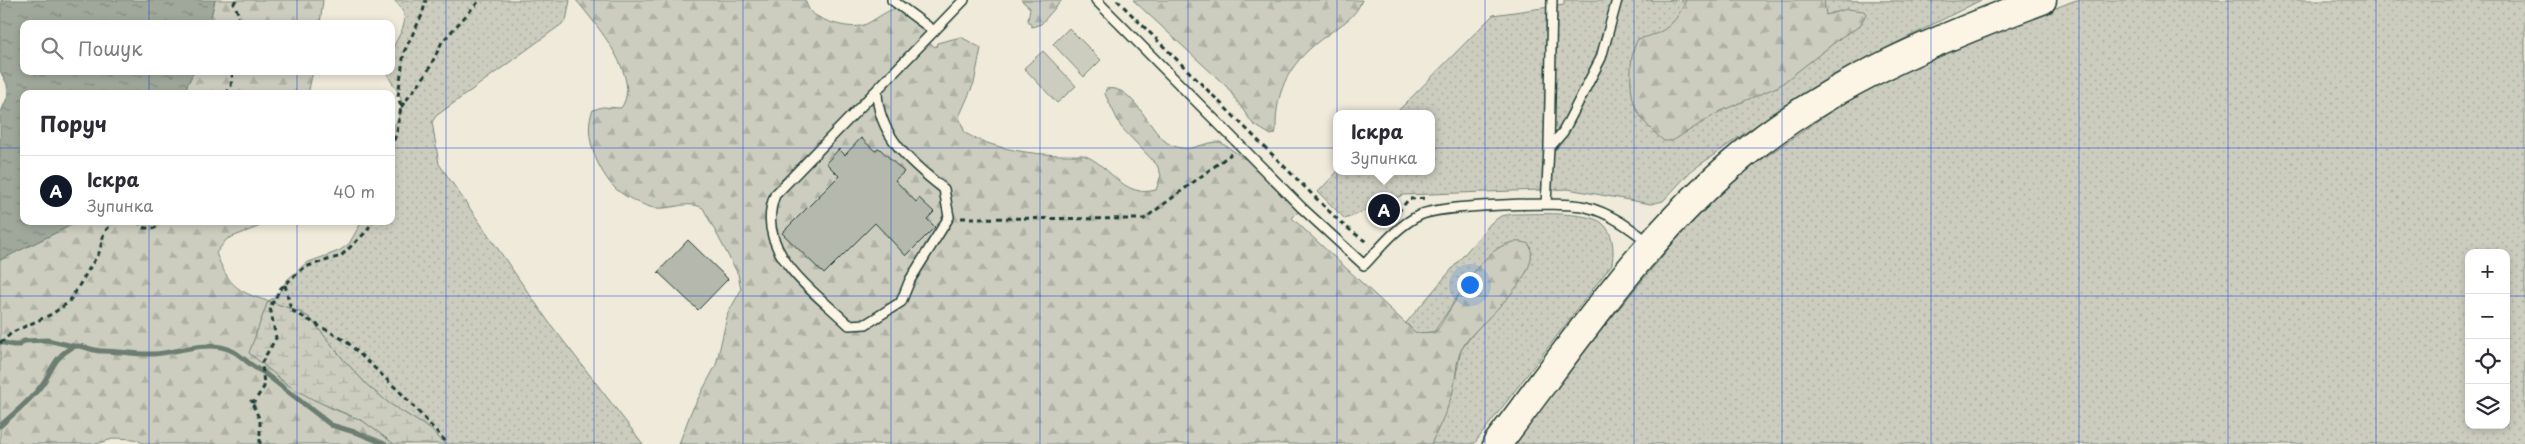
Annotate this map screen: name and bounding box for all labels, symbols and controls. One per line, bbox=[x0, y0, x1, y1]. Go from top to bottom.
search box bbox=[20, 20, 395, 75]
icon: search bbox=[38, 34, 66, 62]
text: Пошук bbox=[78, 34, 143, 62]
text: Поруч bbox=[40, 107, 107, 139]
popup bbox=[1333, 110, 1435, 175]
text: Іскра bbox=[1351, 117, 1403, 145]
text: Зупинка bbox=[1351, 145, 1417, 169]
text: Іскра bbox=[87, 165, 139, 193]
text: A bbox=[50, 179, 62, 203]
text: 40 m bbox=[333, 179, 375, 203]
pin: A bbox=[1368, 191, 1400, 229]
text: Зупинка bbox=[87, 193, 153, 217]
map controls bbox=[2465, 249, 2510, 429]
button: + bbox=[2465, 249, 2510, 294]
your location bbox=[1457, 272, 1483, 298]
button: − bbox=[2465, 294, 2510, 339]
button: locate bbox=[2465, 339, 2510, 384]
button: layers bbox=[2465, 384, 2510, 429]

